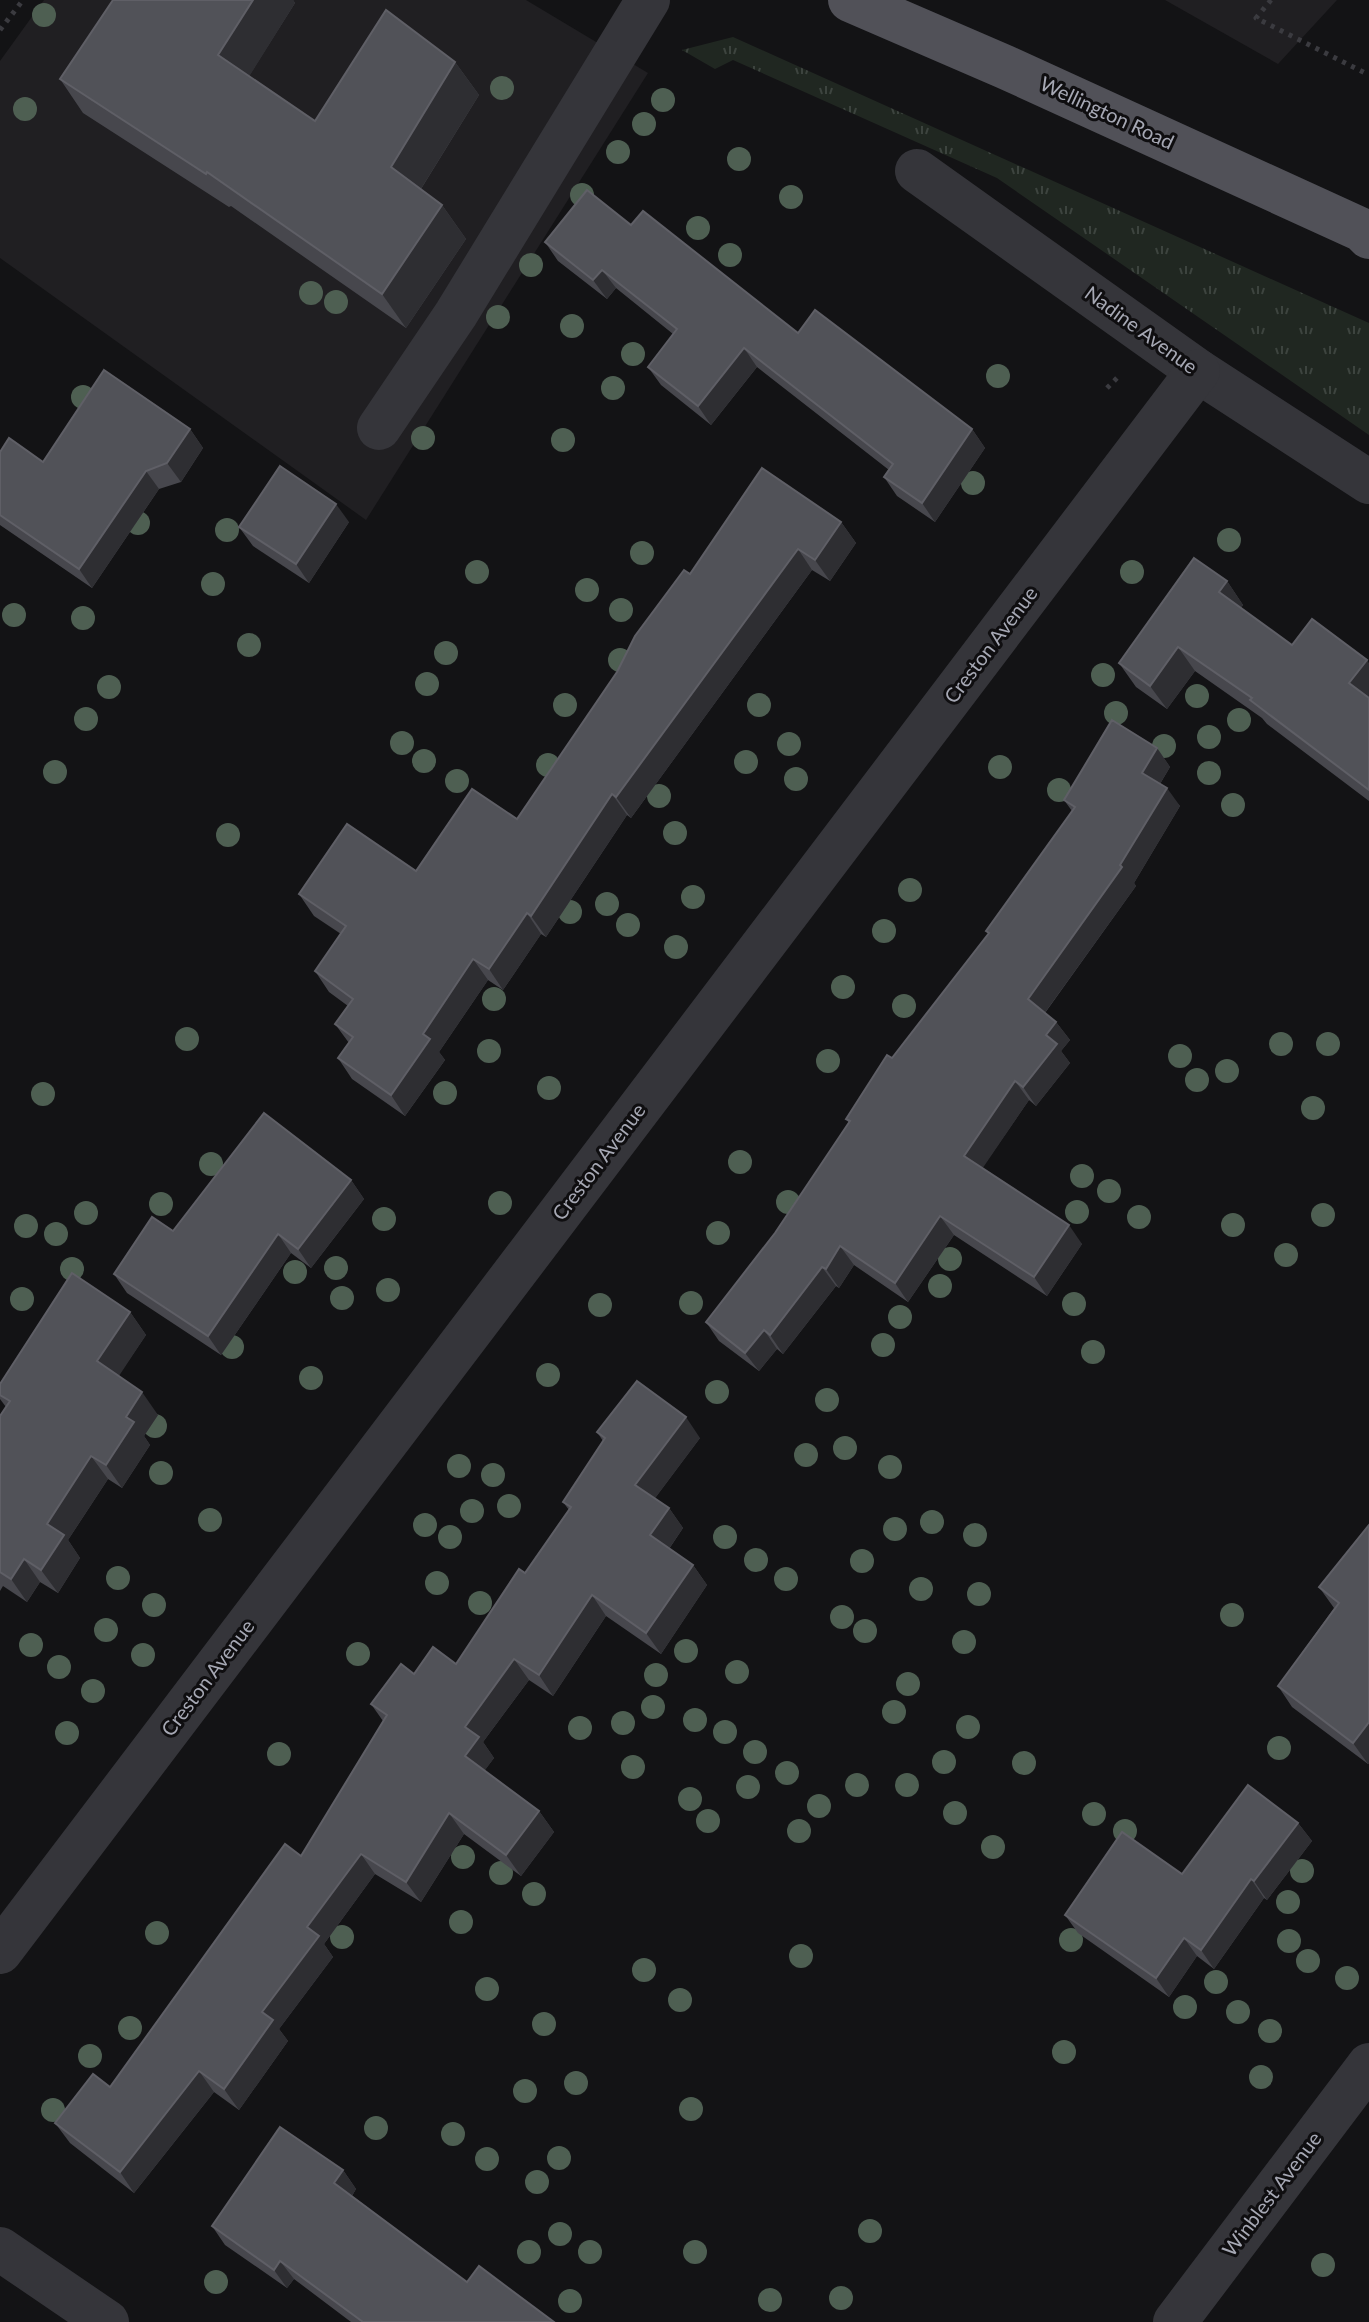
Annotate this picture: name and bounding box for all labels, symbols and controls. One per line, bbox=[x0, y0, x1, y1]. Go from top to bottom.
street label: Wellington Road bbox=[1037, 71, 1178, 154]
street label: Nadine Avenue bbox=[1081, 280, 1203, 378]
street label: Creston Avenue bbox=[939, 581, 1042, 707]
street label: Creston Avenue bbox=[547, 1098, 650, 1224]
street label: Creston Avenue bbox=[156, 1614, 259, 1740]
street label: Winblest Avenue bbox=[1217, 2126, 1326, 2260]

